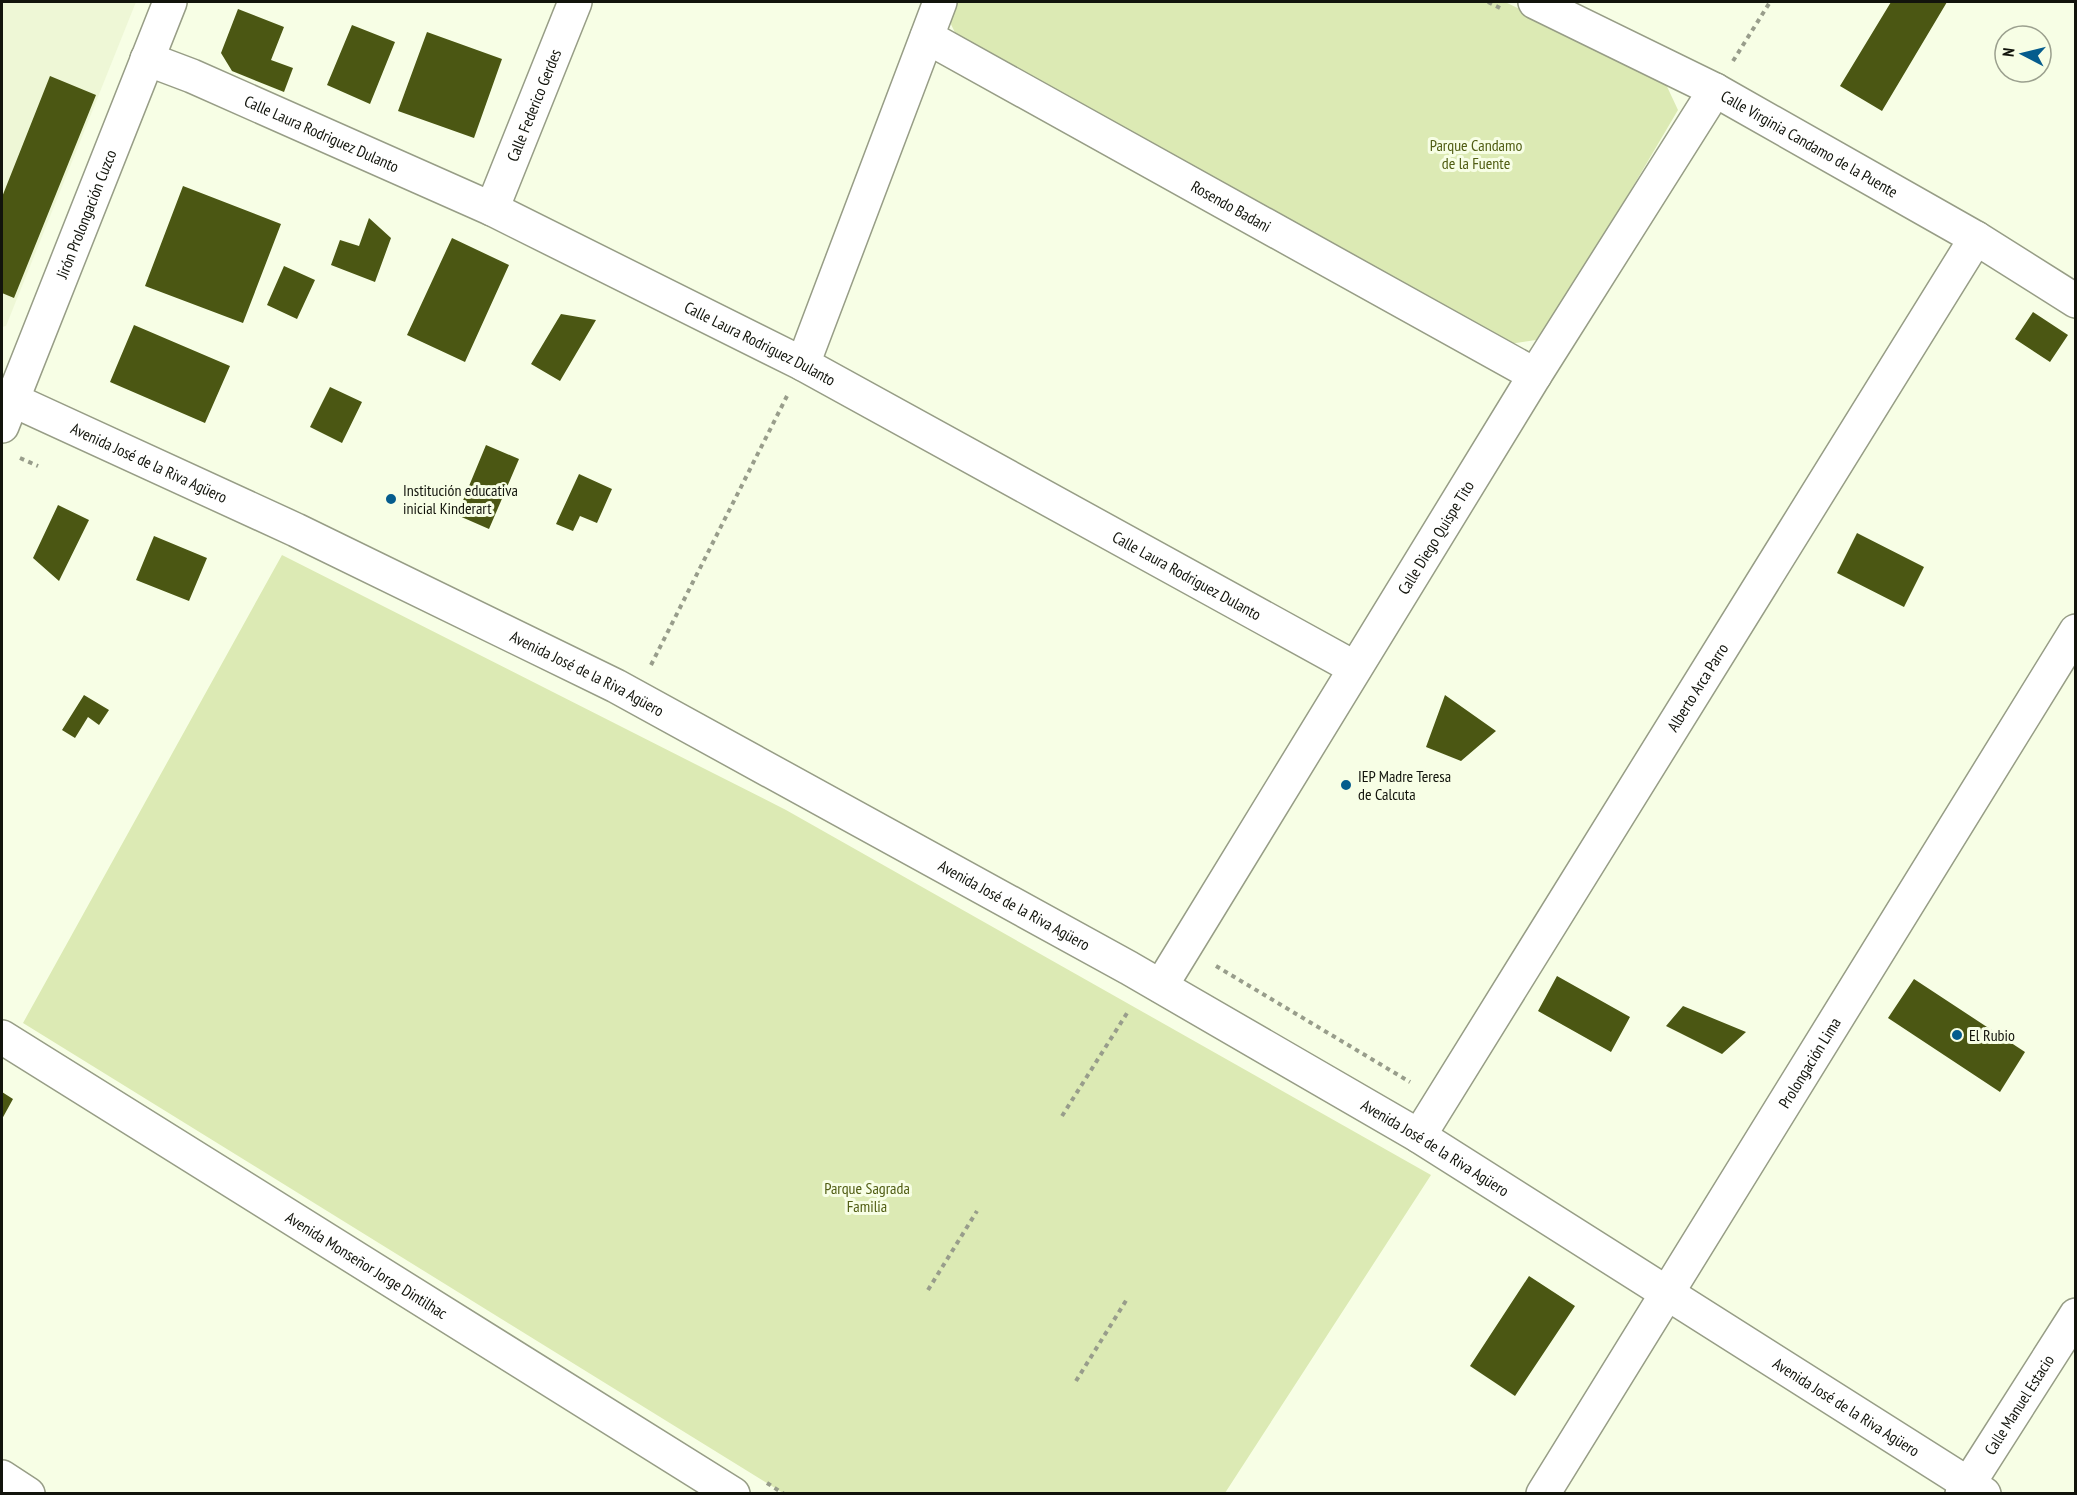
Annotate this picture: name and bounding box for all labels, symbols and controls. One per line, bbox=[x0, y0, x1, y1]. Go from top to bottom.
north arrow bbox=[1993, 24, 2053, 84]
street label: Calle Federico Gerdes bbox=[502, 46, 565, 164]
text: N bbox=[1998, 47, 2019, 58]
street label: Calle Virginia Candamo de la Puente bbox=[1718, 86, 1901, 202]
street label: Calle Laura Rodriguez Dulanto bbox=[241, 91, 402, 176]
park label: Parque Candamo de la Fuente bbox=[1430, 135, 1522, 173]
street label: Jirón Prolongación Cuzco bbox=[51, 147, 121, 282]
street label: Rosendo Badani bbox=[1188, 176, 1275, 236]
street label: Calle Laura Rodriguez Dulanto bbox=[681, 297, 839, 390]
street label: Avenida José de la Riva Agüero bbox=[68, 418, 231, 507]
street label: Calle Diego Quispe Tito bbox=[1393, 477, 1478, 598]
place label: Institución educativa inicial Kinderart bbox=[403, 480, 518, 518]
marker: Institución educativa inicial Kinderart bbox=[384, 492, 398, 506]
street label: Calle Laura Rodriguez Dulanto bbox=[1109, 526, 1265, 624]
street label: Avenida José de la Riva Agüero bbox=[507, 626, 668, 721]
street label: Alberto Arca Parro bbox=[1662, 639, 1732, 735]
place label: IEP Madre Teresa de Calcuta bbox=[1358, 766, 1451, 804]
marker: IEP Madre Teresa de Calcuta bbox=[1339, 778, 1353, 792]
street label: Avenida José de la Riva Agüero bbox=[935, 855, 1094, 955]
street label: Prolongación Lima bbox=[1774, 1014, 1845, 1112]
place label: El Rubio bbox=[1969, 1025, 2015, 1045]
marker: El Rubio bbox=[1950, 1028, 1964, 1042]
street label: Avenida José de la Riva Agüero bbox=[1358, 1095, 1513, 1201]
park label: Parque Sagrada Familia bbox=[824, 1178, 910, 1216]
street label: Avenida Monseñor Jorge Dintilhac bbox=[282, 1207, 451, 1323]
street label: Calle Manuel Estacio bbox=[1980, 1351, 2058, 1458]
street label: Avenida José de la Riva Agüero bbox=[1769, 1353, 1924, 1461]

